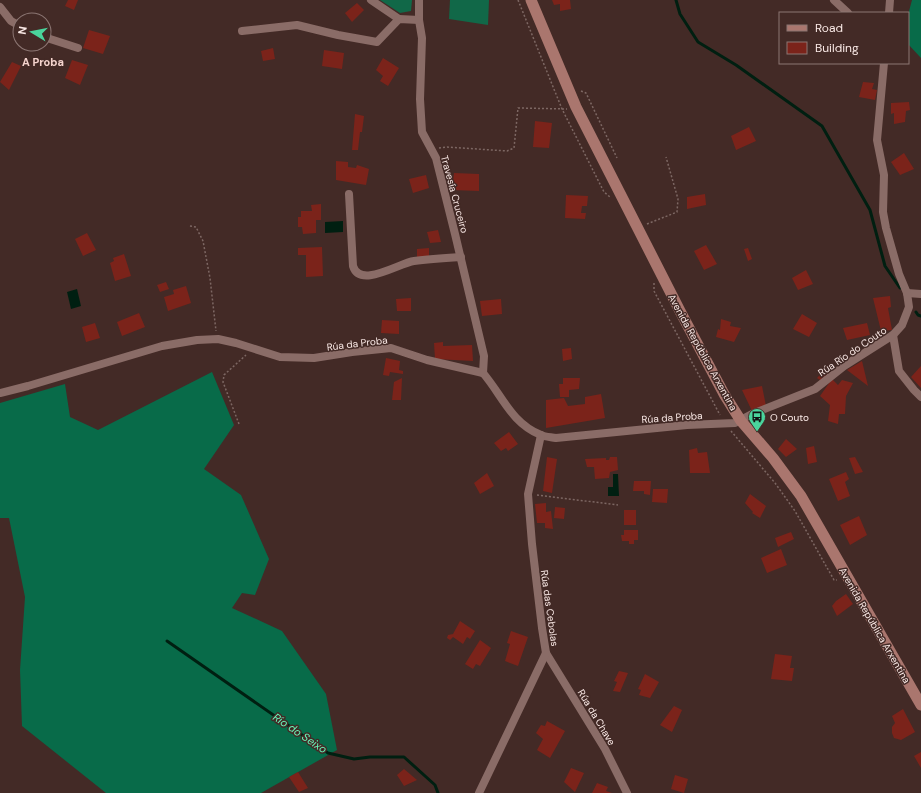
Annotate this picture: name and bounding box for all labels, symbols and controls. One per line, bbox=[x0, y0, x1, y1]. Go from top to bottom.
north arrow bbox=[12, 12, 52, 52]
legend bbox=[779, 12, 909, 64]
text: Road bbox=[815, 20, 843, 36]
text: N bbox=[15, 25, 30, 35]
text: Building bbox=[815, 40, 859, 56]
district label: A Proba bbox=[22, 55, 64, 69]
street label: Travesía Cruceiro bbox=[438, 154, 471, 234]
street label: Avenida República Arxentina bbox=[665, 292, 740, 413]
street label: Rúa Río do Couto bbox=[816, 324, 889, 379]
street label: Rúa da Proba bbox=[326, 333, 388, 354]
bus stop icon: O Couto bbox=[747, 407, 767, 432]
street label: Rúa da Proba bbox=[641, 409, 703, 426]
place label: O Couto bbox=[770, 411, 809, 424]
street label: Avenida República Arxentina bbox=[836, 565, 913, 685]
street label: Rúa das Cebolas bbox=[538, 569, 561, 647]
street label: Rúa da Chave bbox=[575, 687, 619, 748]
water label: Río do Seixo bbox=[270, 710, 330, 756]

